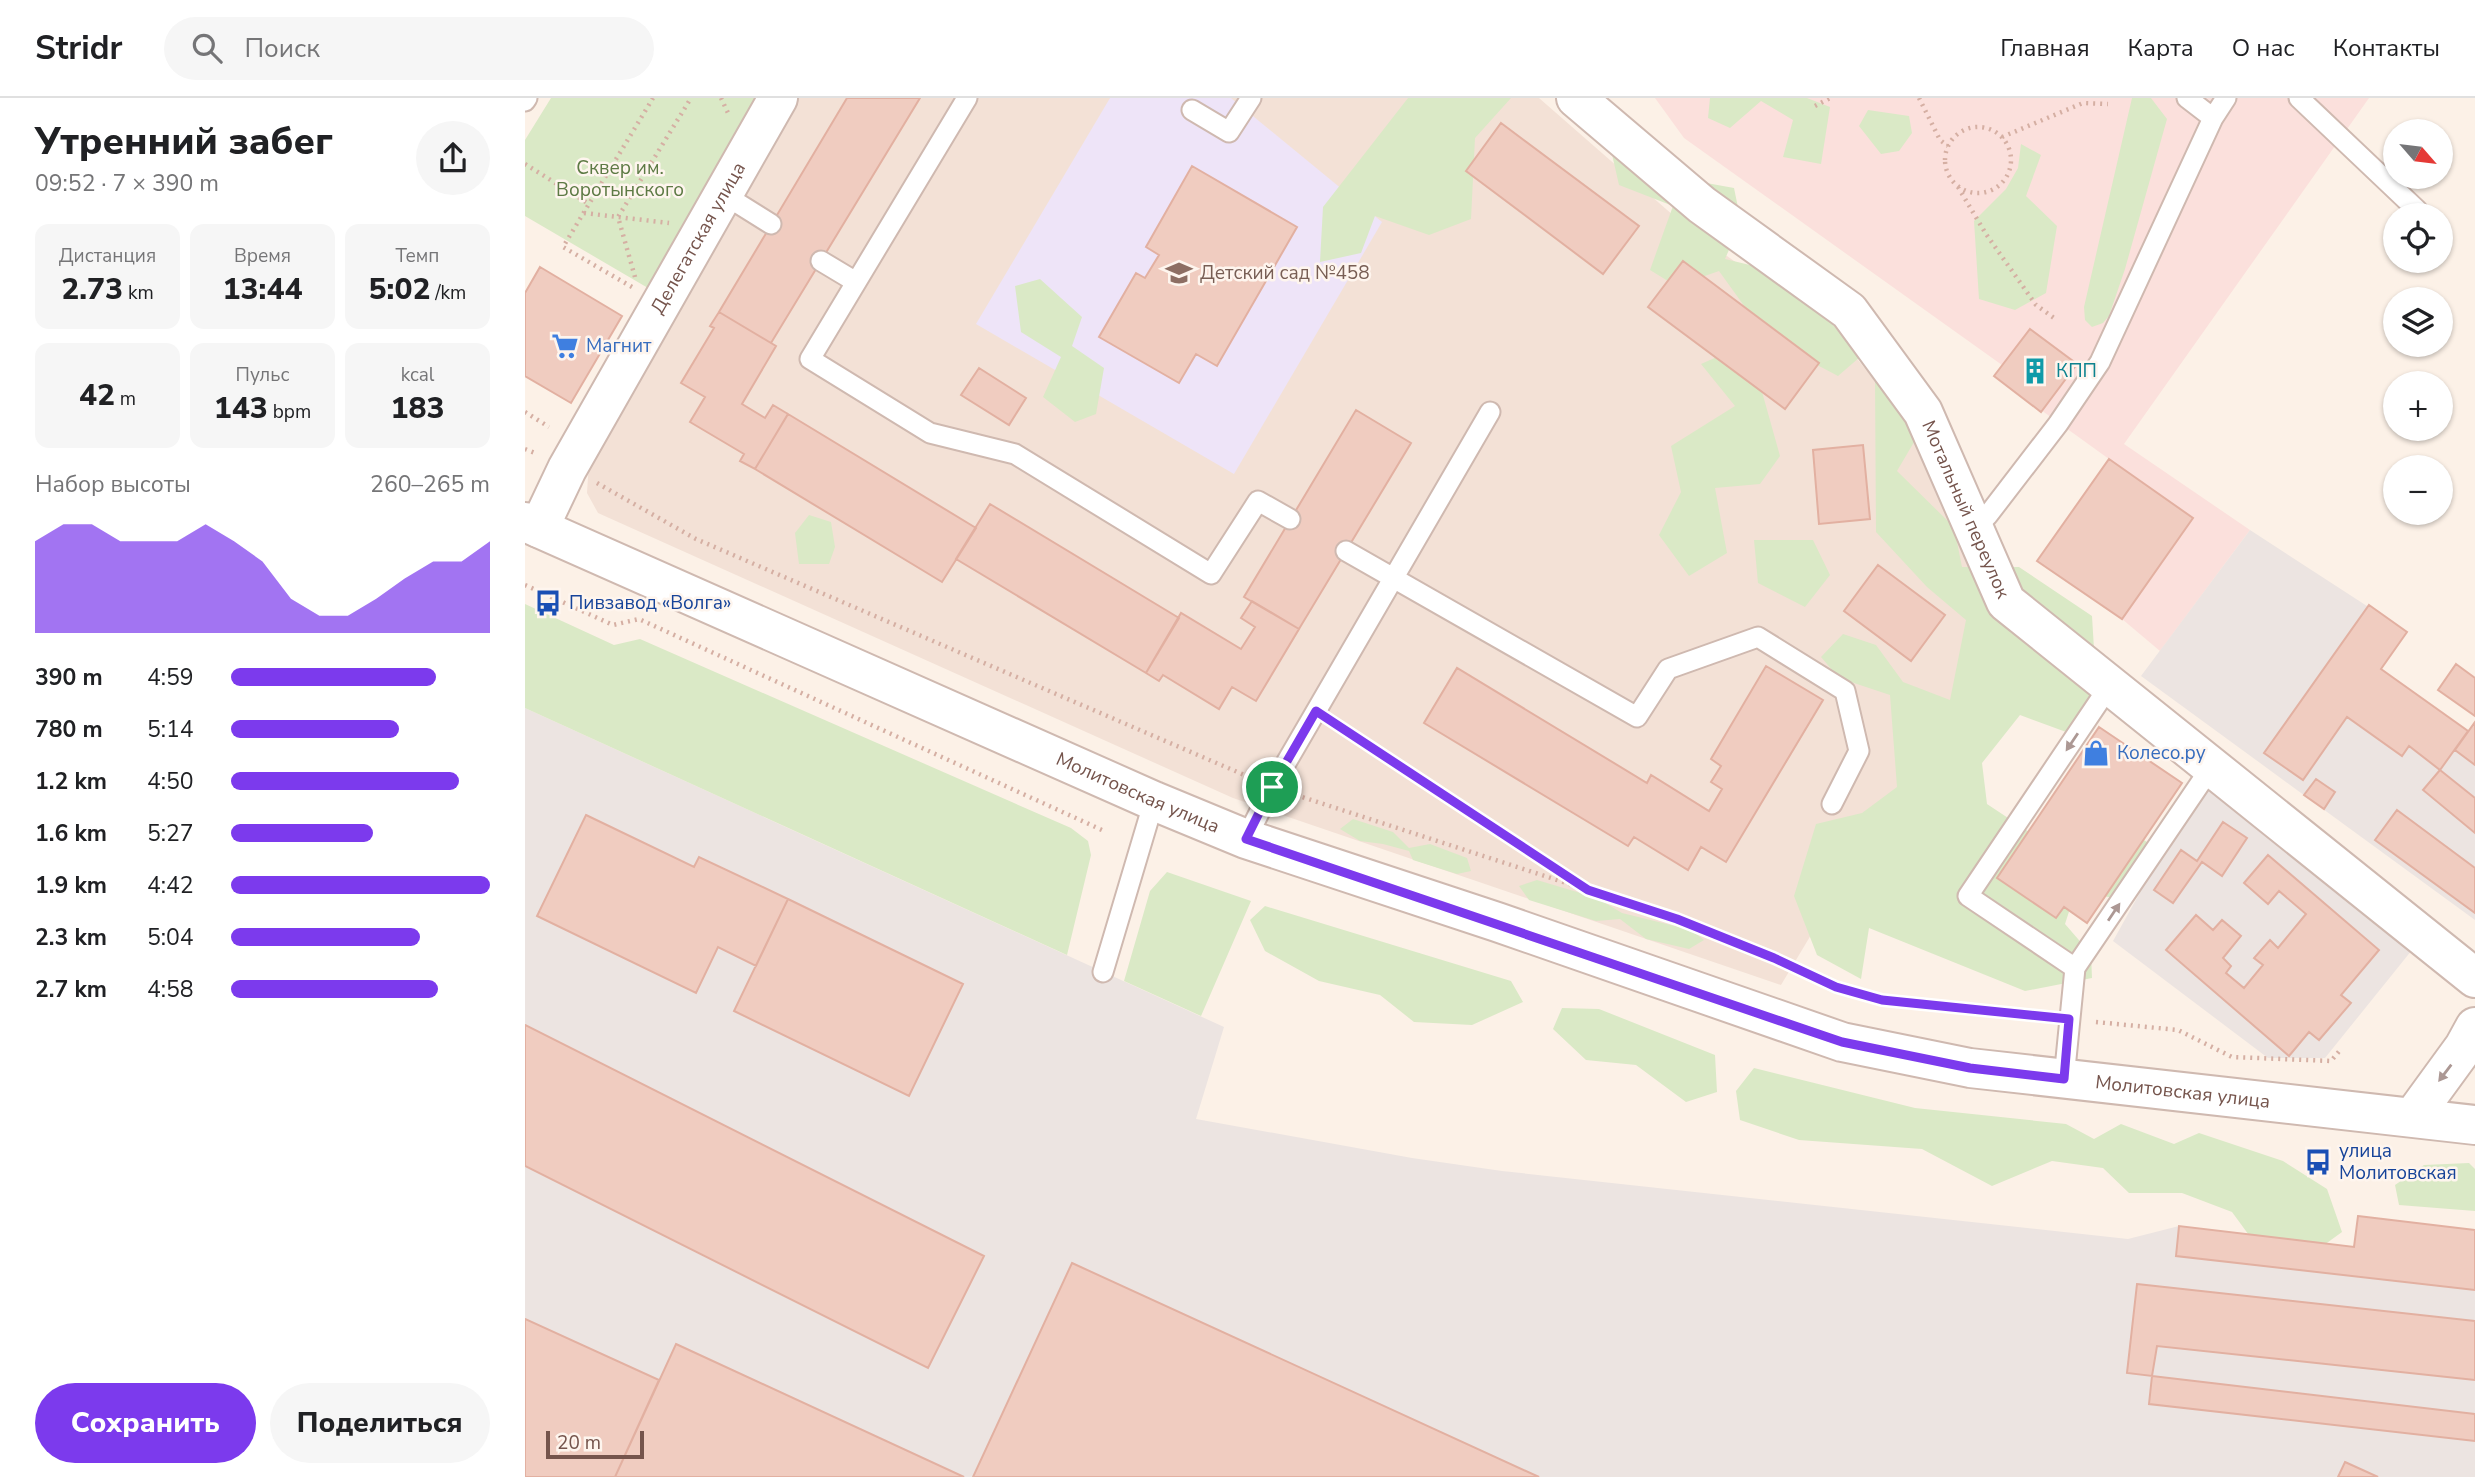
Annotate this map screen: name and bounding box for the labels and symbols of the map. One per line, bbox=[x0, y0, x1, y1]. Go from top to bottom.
north arrow bbox=[2383, 119, 2453, 189]
park label: Сквер им. Воротынского bbox=[556, 155, 684, 203]
street label: Делегатская улица bbox=[645, 157, 752, 319]
school or university icon: Детский сад №458 bbox=[1164, 258, 1194, 288]
place label: Детский сад №458 bbox=[1200, 260, 1370, 286]
supermarket icon: Магнит bbox=[550, 331, 580, 361]
place label: Магнит bbox=[586, 333, 652, 359]
building icon: КПП bbox=[2020, 356, 2050, 386]
place label: КПП bbox=[2056, 358, 2097, 384]
street label: Мотальный переулок bbox=[1915, 416, 2016, 602]
bus stop icon: Пивзавод «Волга» bbox=[533, 588, 563, 618]
place label: Пивзавод «Волга» bbox=[569, 590, 731, 616]
one-way arrow bbox=[2066, 732, 2079, 751]
shop icon: Колесо.ру bbox=[2081, 738, 2111, 768]
place label: Колесо.ру bbox=[2117, 740, 2206, 766]
street label: Молитовская улица bbox=[1052, 746, 1223, 840]
pin bbox=[1242, 757, 1302, 817]
one-way arrow bbox=[2107, 902, 2120, 921]
one-way arrow bbox=[2439, 1064, 2453, 1082]
street label: Молитовская улица bbox=[2094, 1069, 2272, 1115]
place label: улица Молитовская bbox=[2339, 1138, 2457, 1186]
bus stop icon: улица Молитовская bbox=[2303, 1147, 2333, 1177]
scale bar bbox=[546, 1428, 644, 1460]

